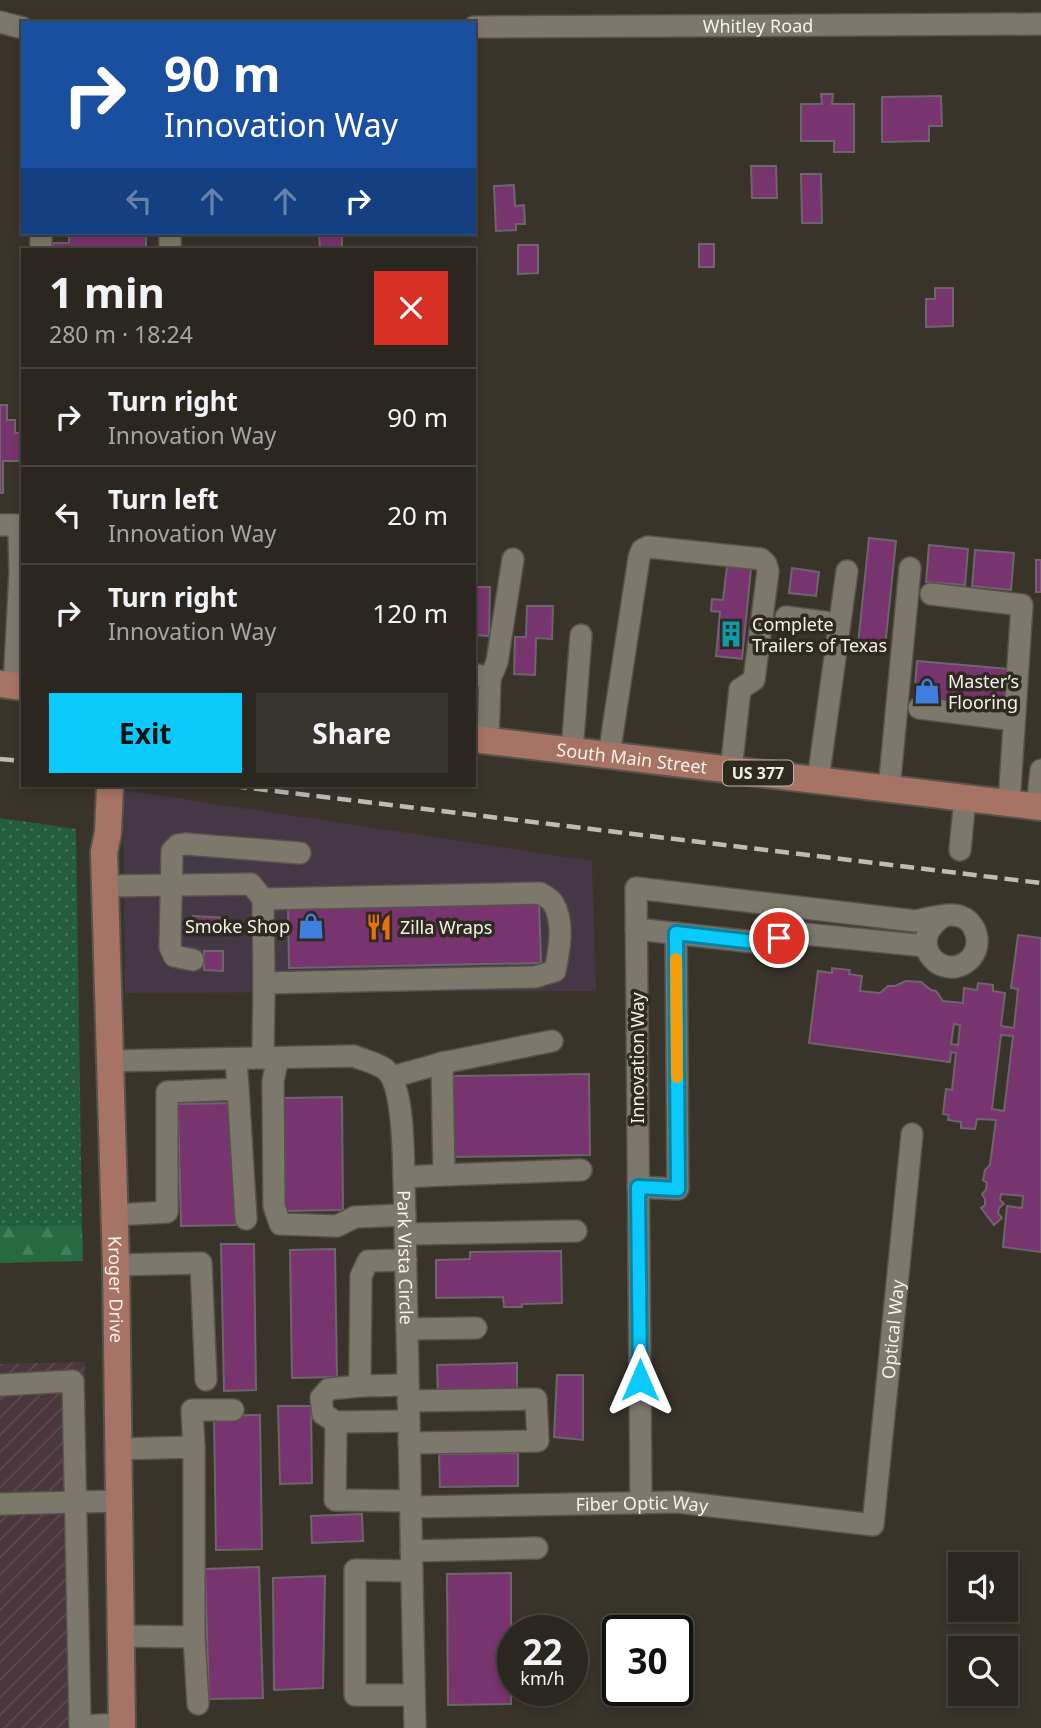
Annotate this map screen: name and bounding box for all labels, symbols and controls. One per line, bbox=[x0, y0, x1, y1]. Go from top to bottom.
street label: Whitley Road bbox=[703, 13, 813, 38]
text: 90 m bbox=[164, 40, 281, 106]
icon: right bbox=[49, 49, 140, 140]
text: Innovation Way bbox=[164, 103, 398, 146]
icon: left bbox=[120, 182, 158, 220]
icon: ahead bbox=[193, 182, 231, 220]
icon: ahead bbox=[266, 182, 304, 220]
icon: right bbox=[339, 182, 377, 220]
text: 1 min bbox=[49, 263, 165, 320]
button: close bbox=[374, 271, 448, 345]
text: 280 m · 18:24 bbox=[49, 318, 193, 350]
text: Turn right bbox=[108, 383, 238, 419]
icon: right bbox=[49, 398, 87, 436]
text: 90 m bbox=[387, 399, 448, 435]
text: Innovation Way bbox=[108, 419, 276, 451]
text: Turn left bbox=[108, 481, 219, 517]
icon: left bbox=[49, 496, 87, 534]
text: 20 m bbox=[387, 497, 448, 533]
text: Innovation Way bbox=[108, 517, 276, 549]
text: Turn right bbox=[108, 579, 238, 615]
icon: right bbox=[49, 594, 87, 632]
text: 120 m bbox=[372, 595, 448, 631]
place label: Complete Trailers of Texas bbox=[752, 612, 887, 657]
text: Innovation Way bbox=[108, 615, 276, 647]
building icon: Complete Trailers of Texas bbox=[716, 619, 746, 649]
place label: Master’s Flooring bbox=[948, 669, 1019, 714]
shop icon: Master’s Flooring bbox=[912, 676, 942, 706]
button: Exit bbox=[49, 693, 242, 773]
button: Share bbox=[256, 693, 448, 773]
street label: South Main Street bbox=[555, 737, 709, 779]
road number: US 377 bbox=[723, 760, 793, 786]
pin bbox=[749, 908, 809, 968]
shop icon: Smoke Shop bbox=[296, 911, 326, 941]
restaurant icon: Zilla Wraps bbox=[364, 912, 394, 942]
place label: Smoke Shop bbox=[185, 914, 290, 938]
place label: Zilla Wraps bbox=[400, 915, 492, 939]
icon: arrive bbox=[760, 919, 798, 957]
street label: Innovation Way bbox=[625, 991, 649, 1124]
street label: Park Vista Circle bbox=[392, 1190, 419, 1325]
street label: Kroger Drive bbox=[103, 1236, 129, 1343]
street label: Optical Way bbox=[876, 1278, 910, 1380]
position arrow bbox=[603, 1343, 677, 1417]
street label: Fiber Optic Way bbox=[575, 1489, 710, 1518]
map controls bbox=[948, 1552, 1018, 1706]
button: sound bbox=[948, 1552, 1018, 1622]
speed limit sign: 30 bbox=[602, 1615, 693, 1706]
text: 22 bbox=[522, 1628, 563, 1675]
button: search bbox=[948, 1636, 1018, 1706]
text: km/h bbox=[520, 1666, 565, 1690]

